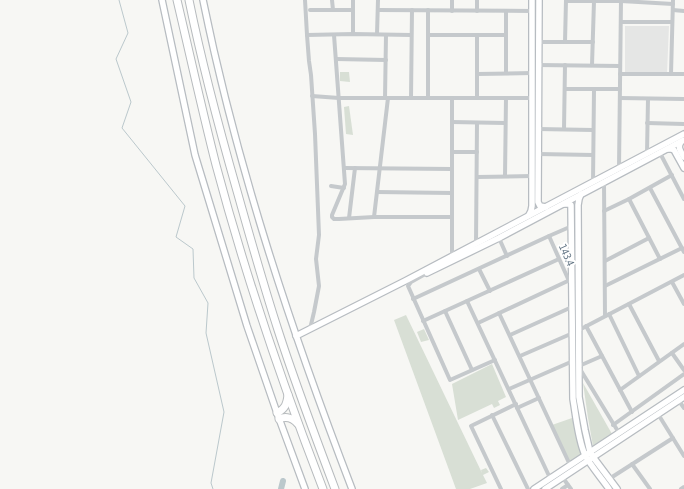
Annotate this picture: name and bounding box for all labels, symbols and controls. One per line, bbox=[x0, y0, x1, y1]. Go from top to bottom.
street label: 143.4 bbox=[557, 242, 577, 268]

